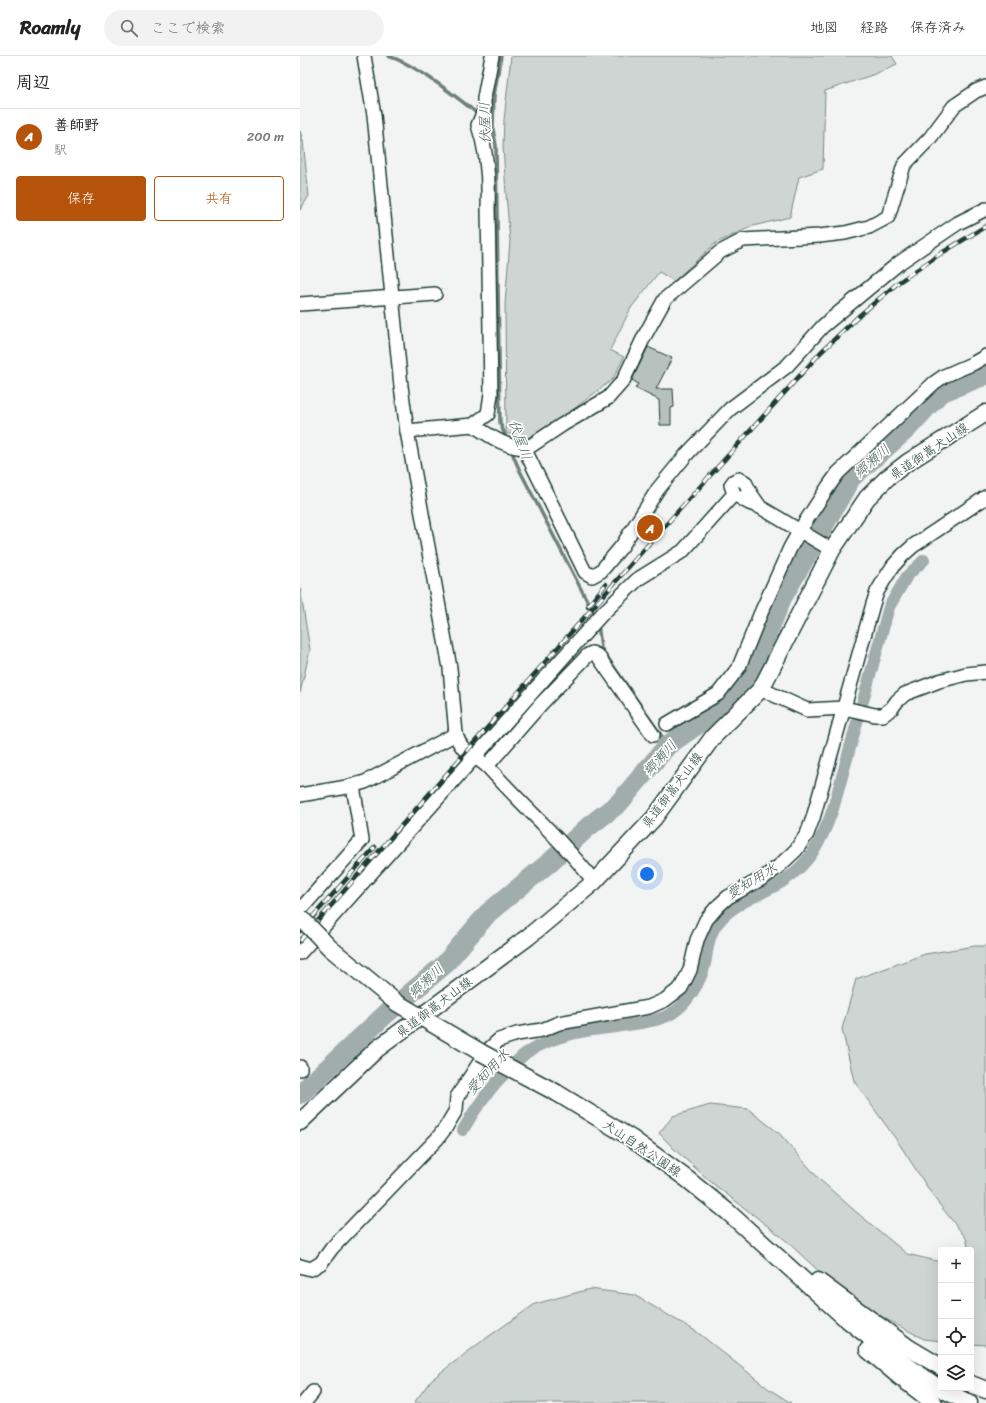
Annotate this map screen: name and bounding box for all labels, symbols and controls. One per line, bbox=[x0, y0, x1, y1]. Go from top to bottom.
search box bbox=[104, 10, 384, 46]
text: Roamly bbox=[20, 11, 80, 44]
text: ここで検索 bbox=[150, 15, 225, 41]
text: 地図 bbox=[810, 15, 838, 40]
text: 経路 bbox=[860, 15, 888, 40]
text: 保存済み bbox=[910, 15, 966, 40]
icon: search bbox=[118, 17, 140, 39]
text: 周辺 bbox=[16, 67, 50, 97]
water label: 伏屋川 bbox=[472, 102, 498, 144]
text: 善師野 bbox=[54, 112, 99, 138]
text: A bbox=[25, 125, 33, 148]
text: 200 m bbox=[247, 125, 284, 148]
text: 駅 bbox=[54, 138, 67, 161]
button: 保存 bbox=[16, 176, 146, 221]
button: 共有 bbox=[154, 176, 284, 221]
street label: 県道御嵩犬山線 bbox=[885, 415, 974, 486]
water label: 伏屋川 bbox=[501, 416, 539, 464]
water label: 郷瀬川 bbox=[848, 438, 896, 484]
pin: A bbox=[637, 513, 663, 543]
water label: 郷瀬川 bbox=[637, 734, 683, 782]
street label: 県道御嵩犬山線 bbox=[635, 746, 709, 833]
water label: 愛知用水 bbox=[722, 856, 782, 906]
your location bbox=[637, 864, 657, 884]
water label: 郷瀬川 bbox=[402, 958, 450, 1004]
street label: 県道御嵩犬山線 bbox=[391, 970, 478, 1044]
water label: 愛知用水 bbox=[460, 1043, 516, 1101]
street label: 犬山自然公園線 bbox=[598, 1113, 687, 1184]
map controls bbox=[938, 1247, 974, 1391]
button: + bbox=[938, 1247, 974, 1283]
button: − bbox=[938, 1283, 974, 1319]
button: locate bbox=[938, 1319, 974, 1355]
button: layers bbox=[938, 1355, 974, 1391]

